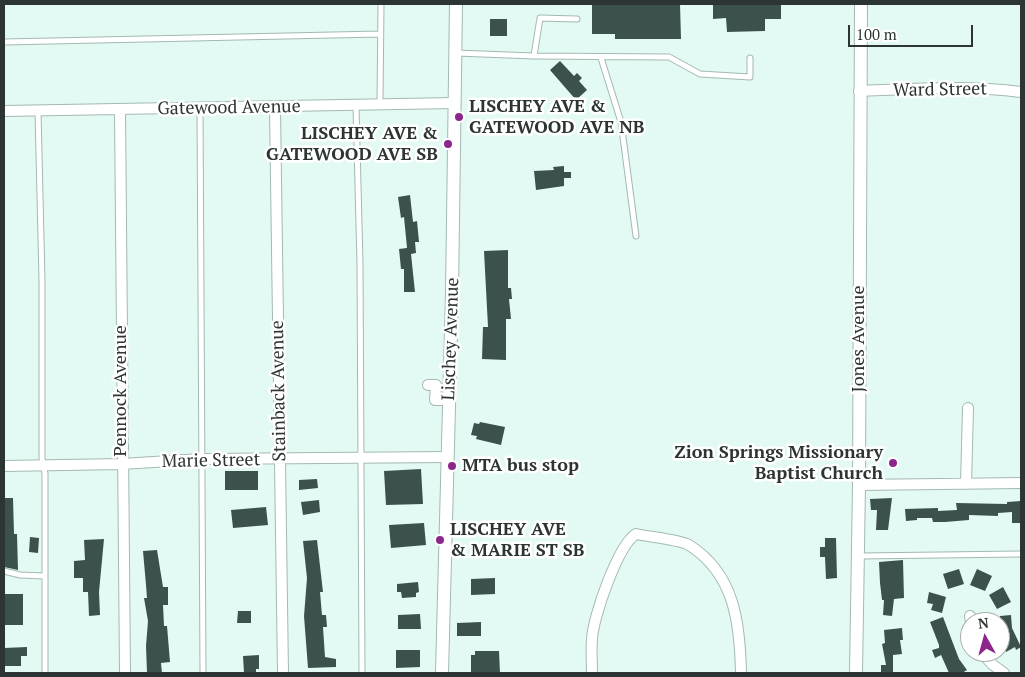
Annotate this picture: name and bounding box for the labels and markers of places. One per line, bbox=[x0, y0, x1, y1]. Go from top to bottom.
place label: LISCHEY AVE & GATEWOOD AVE NB bbox=[469, 96, 644, 138]
marker: LISCHEY AVE & GATEWOOD AVE NB bbox=[453, 111, 465, 123]
place label: LISCHEY AVE & GATEWOOD AVE SB bbox=[266, 123, 438, 166]
marker: LISCHEY AVE & GATEWOOD AVE SB bbox=[442, 138, 454, 150]
place label: Zion Springs Missionary Baptist Church bbox=[674, 442, 883, 484]
place label: MTA bus stop bbox=[462, 455, 579, 477]
marker: Zion Springs Missionary Baptist Church bbox=[887, 457, 899, 469]
marker: MTA bus stop bbox=[446, 460, 458, 472]
place label: LISCHEY AVE & MARIE ST SB bbox=[450, 519, 584, 562]
marker: LISCHEY AVE & MARIE ST SB bbox=[434, 534, 446, 546]

